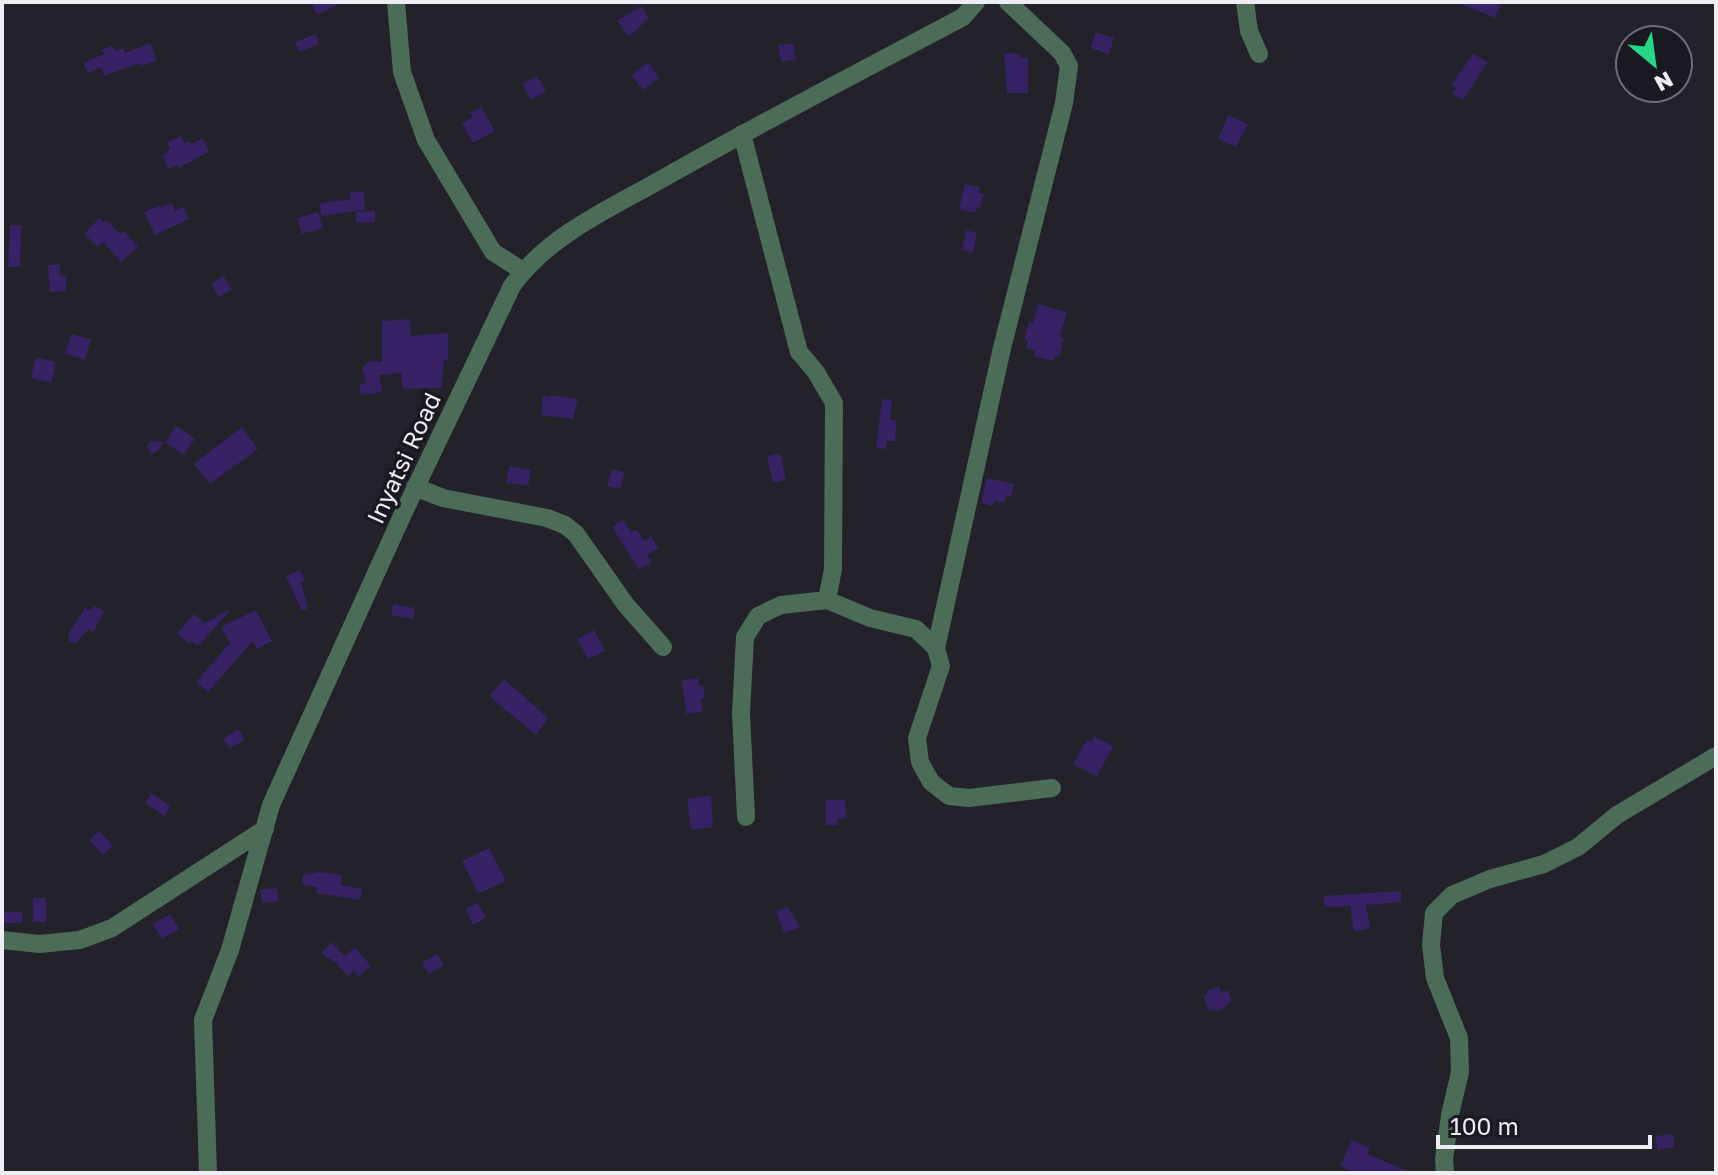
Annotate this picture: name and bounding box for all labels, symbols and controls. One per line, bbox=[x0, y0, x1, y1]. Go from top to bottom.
north arrow bbox=[1614, 24, 1694, 104]
text: N bbox=[1650, 66, 1678, 98]
street label: Inyatsi Road bbox=[360, 388, 446, 528]
scale bar bbox=[1438, 1099, 1650, 1149]
text: 100 m bbox=[1450, 1111, 1519, 1140]

